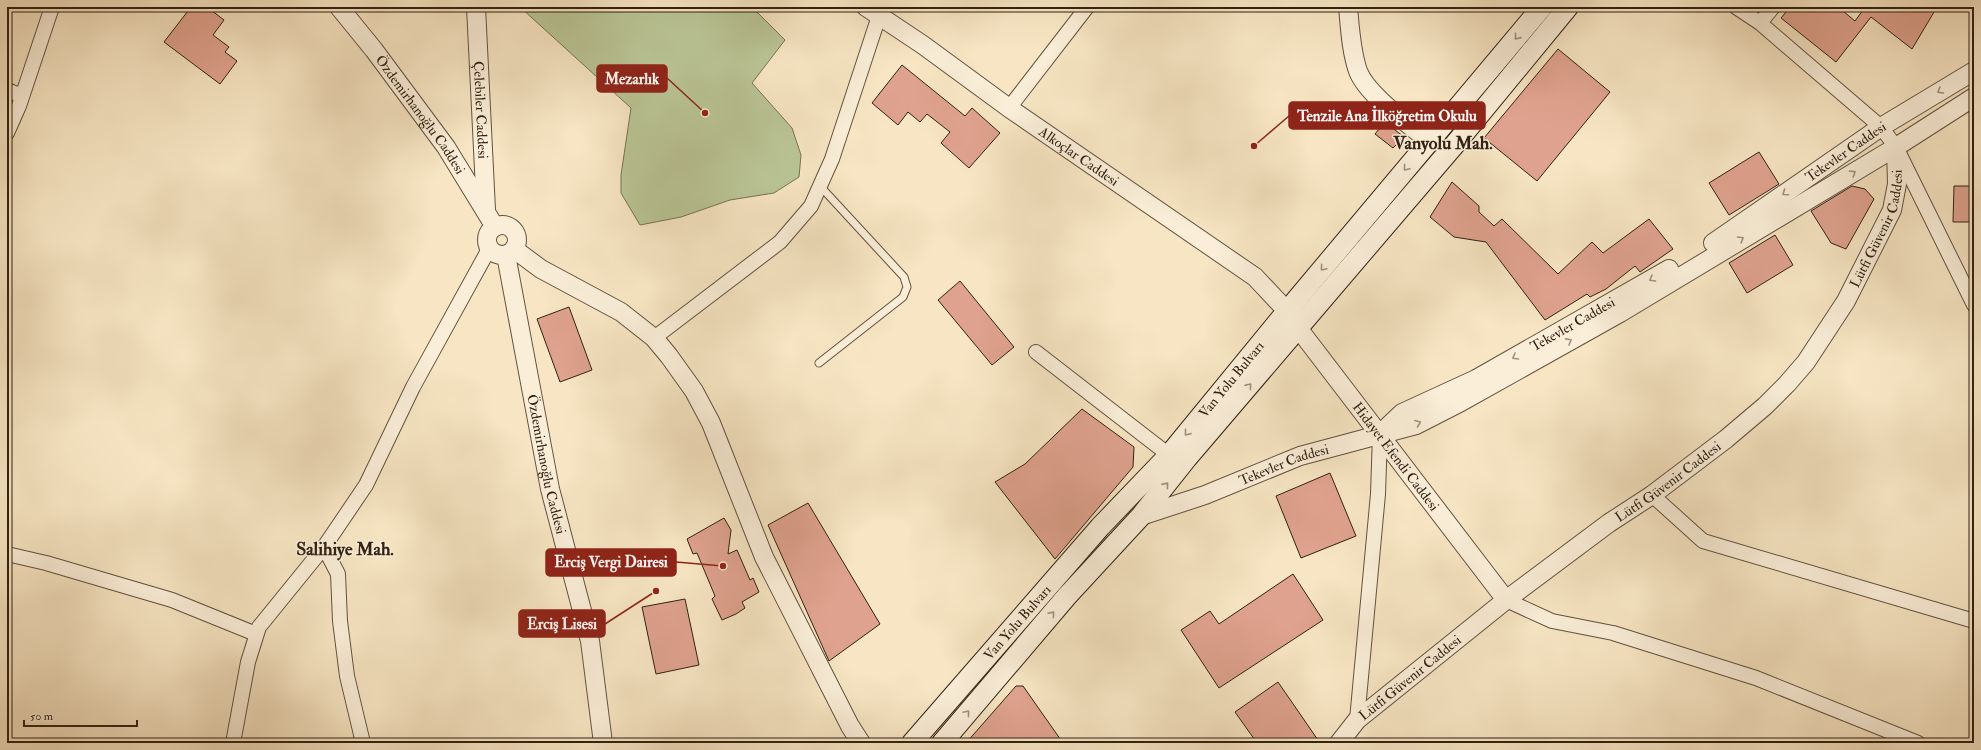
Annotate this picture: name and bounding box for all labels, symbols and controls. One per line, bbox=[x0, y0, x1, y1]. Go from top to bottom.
one-way arrow bbox=[1515, 33, 1522, 40]
street label: Özdemirhanoğlu Caddesi bbox=[372, 52, 469, 177]
street label: Çelebiler Caddesi bbox=[470, 61, 492, 159]
callout: Mezarlık bbox=[597, 65, 667, 92]
text: Mezarlık bbox=[604, 70, 660, 89]
one-way arrow bbox=[1937, 87, 1945, 94]
callout: Tenzile Ana İlköğretim Okulu bbox=[1289, 102, 1485, 129]
text: Tenzile Ana İlköğretim Okulu bbox=[1296, 105, 1477, 127]
street label: Tekevler Caddesi bbox=[1802, 117, 1889, 185]
street label: Alkoçlar Caddesi bbox=[1035, 122, 1122, 190]
district label: Vanyolu Mah. bbox=[1392, 132, 1493, 155]
one-way arrow bbox=[1404, 164, 1411, 171]
street label: Lütfi Güvenir Caddesi bbox=[1846, 169, 1905, 290]
one-way arrow bbox=[1849, 170, 1856, 178]
one-way arrow bbox=[1782, 188, 1789, 196]
one-way arrow bbox=[1737, 237, 1744, 244]
one-way arrow bbox=[1320, 263, 1327, 271]
one-way arrow bbox=[1649, 274, 1656, 281]
street label: Tekevler Caddesi bbox=[1527, 293, 1618, 355]
street label: Van Yolu Bulvarı bbox=[1195, 337, 1268, 421]
one-way arrow bbox=[1565, 339, 1572, 346]
one-way arrow bbox=[1512, 352, 1519, 359]
one-way arrow bbox=[1244, 383, 1251, 390]
street label: Özdemirhanoğlu Caddesi bbox=[524, 393, 570, 536]
street label: Hidayet Efendi Caddesi bbox=[1349, 399, 1443, 514]
one-way arrow bbox=[1414, 420, 1421, 428]
one-way arrow bbox=[1184, 429, 1191, 436]
street label: Lütfi Güvenir Caddesi bbox=[1612, 437, 1724, 525]
street label: Tekevler Caddesi bbox=[1236, 440, 1331, 489]
one-way arrow bbox=[1161, 483, 1168, 490]
district label: Salihiye Mah. bbox=[296, 538, 394, 561]
callout: Erciş Vergi Dairesi bbox=[546, 549, 676, 576]
text: Erciş Vergi Dairesi bbox=[554, 553, 668, 573]
street label: Van Yolu Bulvarı bbox=[980, 581, 1054, 663]
callout: Erciş Lisesi bbox=[519, 610, 605, 637]
one-way arrow bbox=[1047, 612, 1054, 619]
text: Erciş Lisesi bbox=[527, 615, 597, 634]
street label: Lütfi Güvenir Caddesi bbox=[1355, 631, 1465, 724]
scale bar bbox=[24, 702, 137, 728]
text: 50 m bbox=[30, 709, 54, 724]
one-way arrow bbox=[963, 711, 970, 718]

